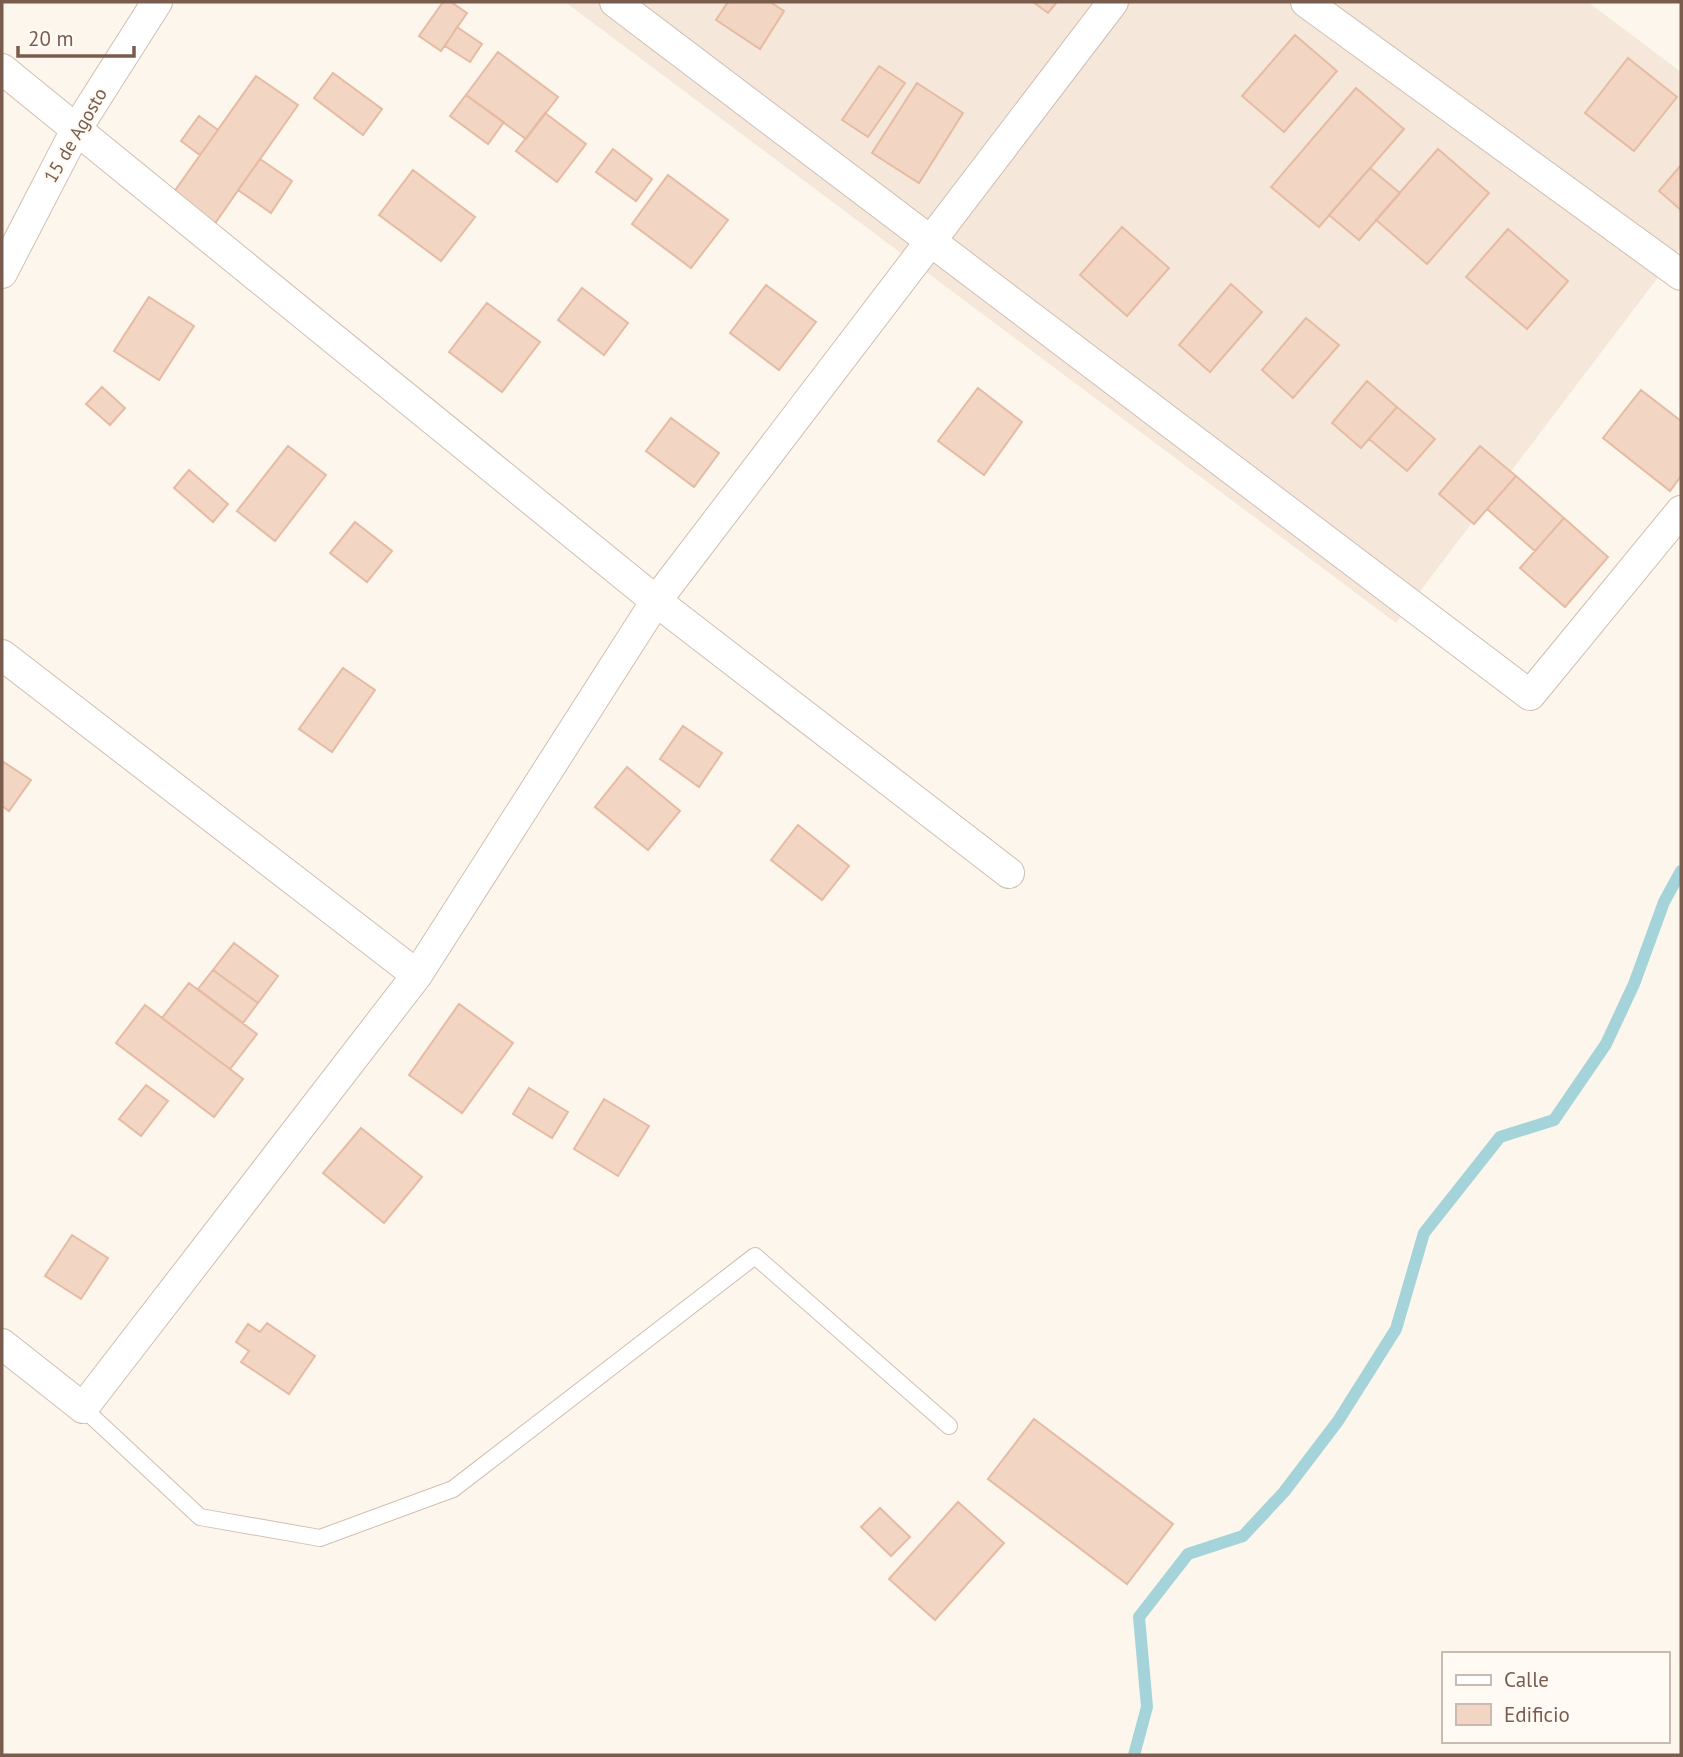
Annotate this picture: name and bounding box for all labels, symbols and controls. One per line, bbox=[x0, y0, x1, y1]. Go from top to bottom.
scale bar bbox=[18, 14, 133, 58]
text: 20 m bbox=[28, 25, 74, 52]
street label: 15 de Agosto bbox=[38, 83, 112, 187]
legend bbox=[1442, 1652, 1669, 1743]
text: Calle bbox=[1504, 1666, 1549, 1693]
text: Edificio bbox=[1504, 1701, 1570, 1728]

